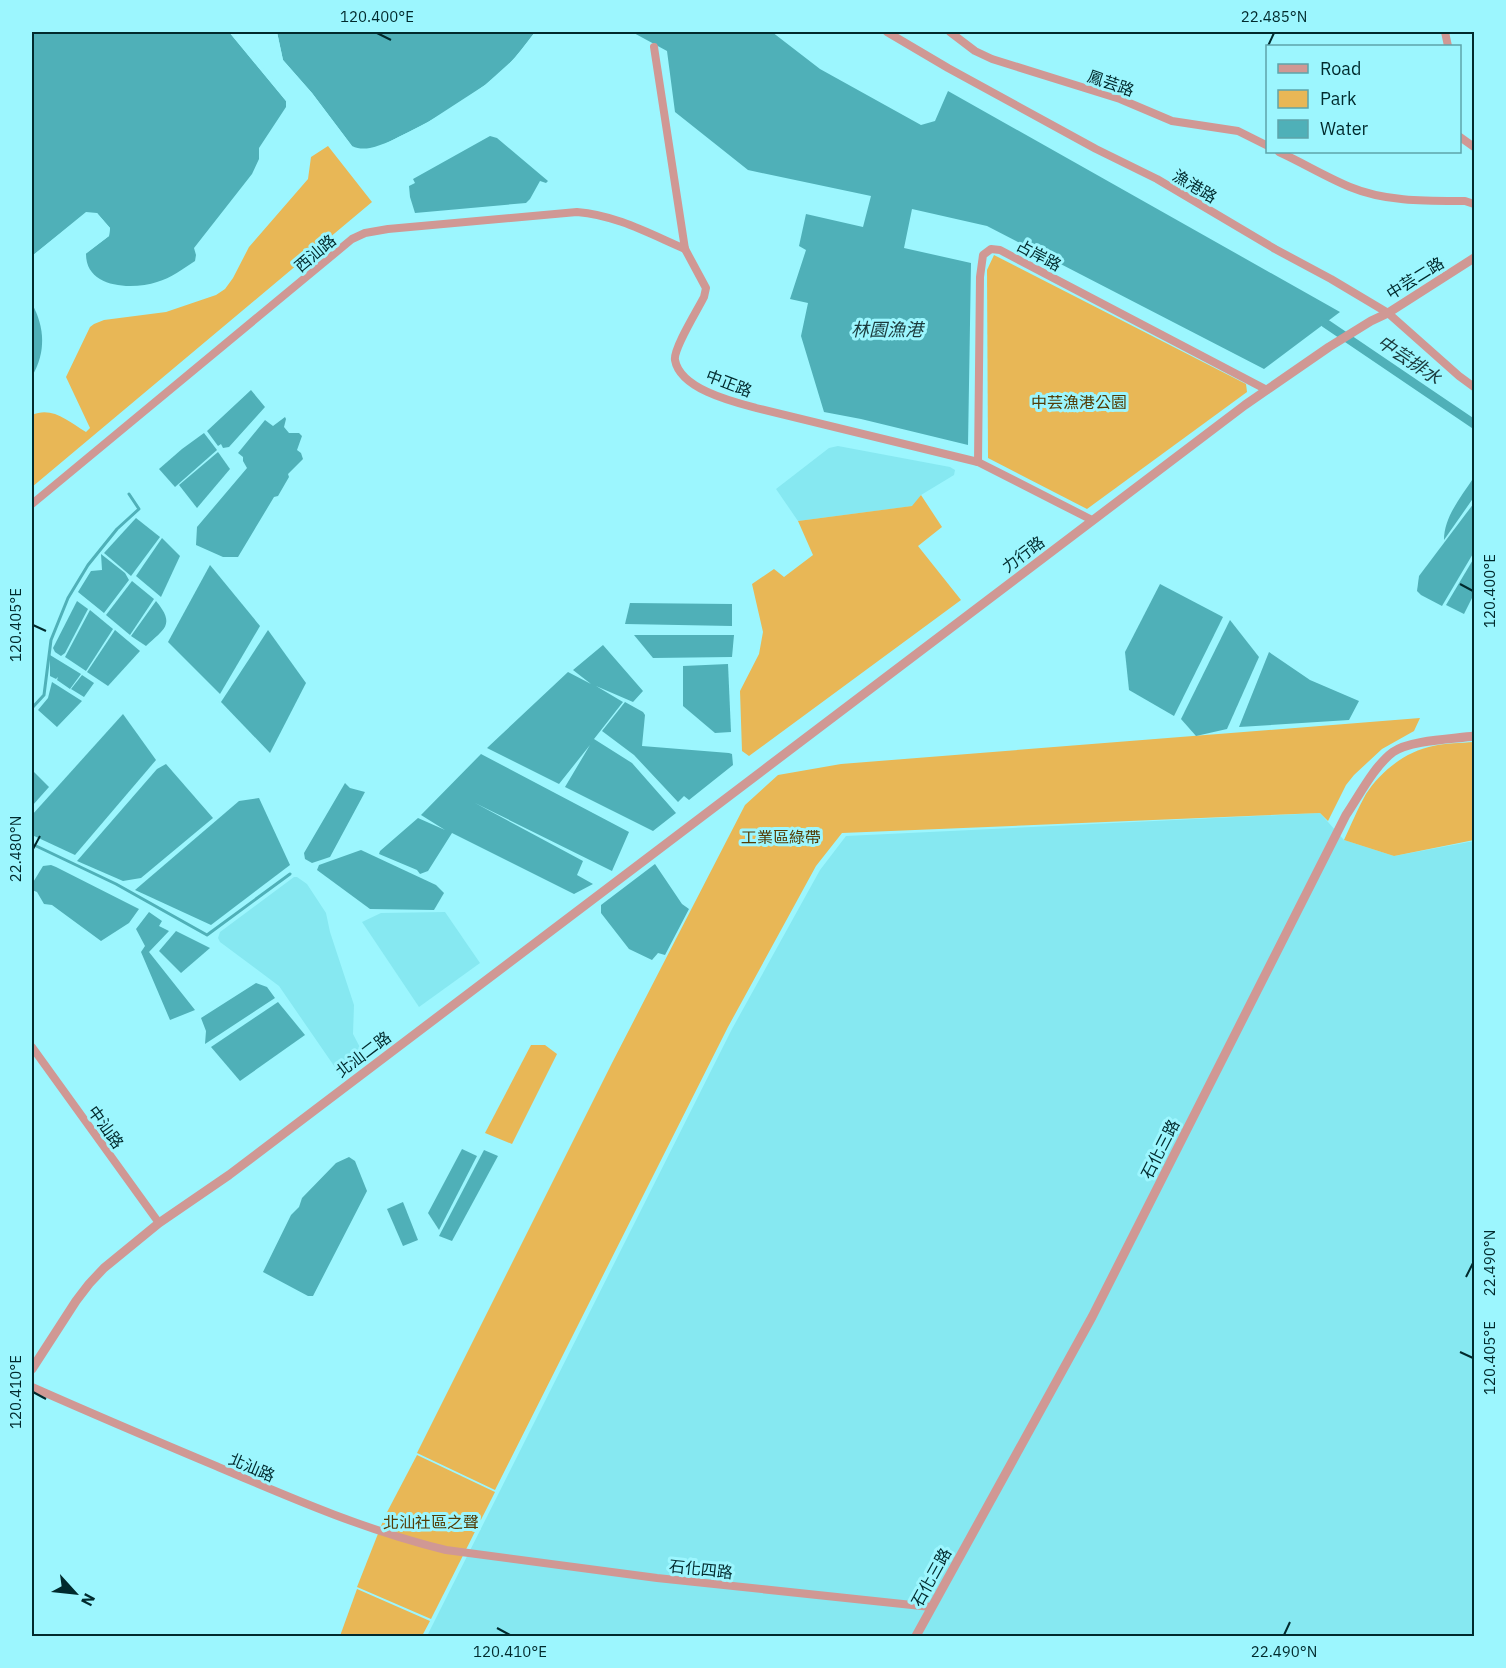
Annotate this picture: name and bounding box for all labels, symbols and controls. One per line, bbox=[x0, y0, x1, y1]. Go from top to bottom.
text: 120.400°E bbox=[340, 7, 414, 26]
text: 22.485°N bbox=[1241, 7, 1307, 26]
legend bbox=[1266, 45, 1461, 153]
text: Road bbox=[1320, 57, 1361, 80]
street label: 鳳芸路 bbox=[1085, 66, 1137, 100]
text: Park bbox=[1320, 87, 1357, 110]
text: Water bbox=[1320, 117, 1369, 140]
street label: 漁港路 bbox=[1169, 165, 1221, 207]
street label: 西汕路 bbox=[290, 230, 340, 276]
street label: 占岸路 bbox=[1013, 235, 1065, 275]
street label: 中芸二路 bbox=[1383, 253, 1447, 303]
water label: 林園漁港 bbox=[851, 318, 926, 341]
water label: 中芸排水 bbox=[1373, 330, 1446, 390]
street label: 中正路 bbox=[703, 365, 755, 401]
park label: 中芸漁港公園 bbox=[1031, 392, 1127, 412]
street label: 力行路 bbox=[998, 532, 1048, 576]
text: 120.400°E bbox=[1480, 554, 1499, 628]
text: 120.405°E bbox=[6, 588, 25, 662]
text: 22.480°N bbox=[6, 816, 25, 882]
park label: 工業區綠帶 bbox=[741, 827, 821, 847]
street label: 北汕二路 bbox=[331, 1027, 395, 1081]
street label: 中汕路 bbox=[84, 1102, 128, 1152]
street label: 石化三路 bbox=[1137, 1116, 1183, 1182]
text: 22.490°N bbox=[1480, 1230, 1499, 1296]
text: 120.405°E bbox=[1480, 1321, 1499, 1395]
text: 120.410°E bbox=[6, 1355, 25, 1429]
street label: 北汕路 bbox=[226, 1448, 278, 1486]
park label: 北汕社區之聲 bbox=[383, 1512, 479, 1532]
street label: 石化三路 bbox=[907, 1544, 955, 1610]
street label: 石化四路 bbox=[668, 1556, 734, 1582]
north arrow bbox=[45, 1563, 105, 1623]
text: N bbox=[77, 1590, 100, 1610]
text: 120.410°E bbox=[473, 1642, 547, 1661]
text: 22.490°N bbox=[1251, 1642, 1317, 1661]

